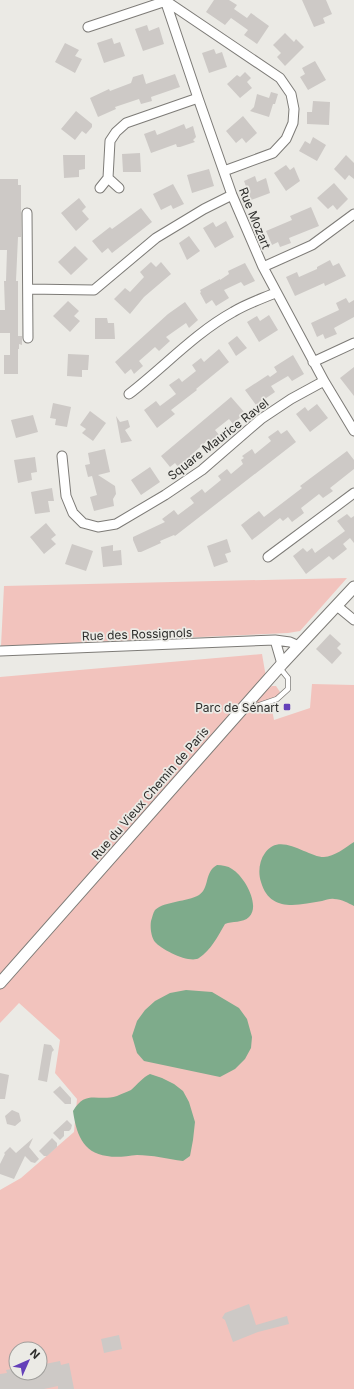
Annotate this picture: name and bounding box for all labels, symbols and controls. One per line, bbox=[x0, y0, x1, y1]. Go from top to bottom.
street label: Rue Mozart bbox=[236, 185, 274, 251]
street label: Square Maurice Ravel bbox=[165, 395, 271, 483]
street label: Rue des Rossignols bbox=[82, 625, 192, 643]
place label: Parc de Sénart bbox=[195, 700, 279, 715]
marker: Parc de Sénart bbox=[282, 702, 292, 712]
street label: Rue du Vieux Chemin de Paris bbox=[88, 724, 212, 862]
north arrow bbox=[8, 1341, 48, 1381]
text: N bbox=[27, 1346, 43, 1362]

